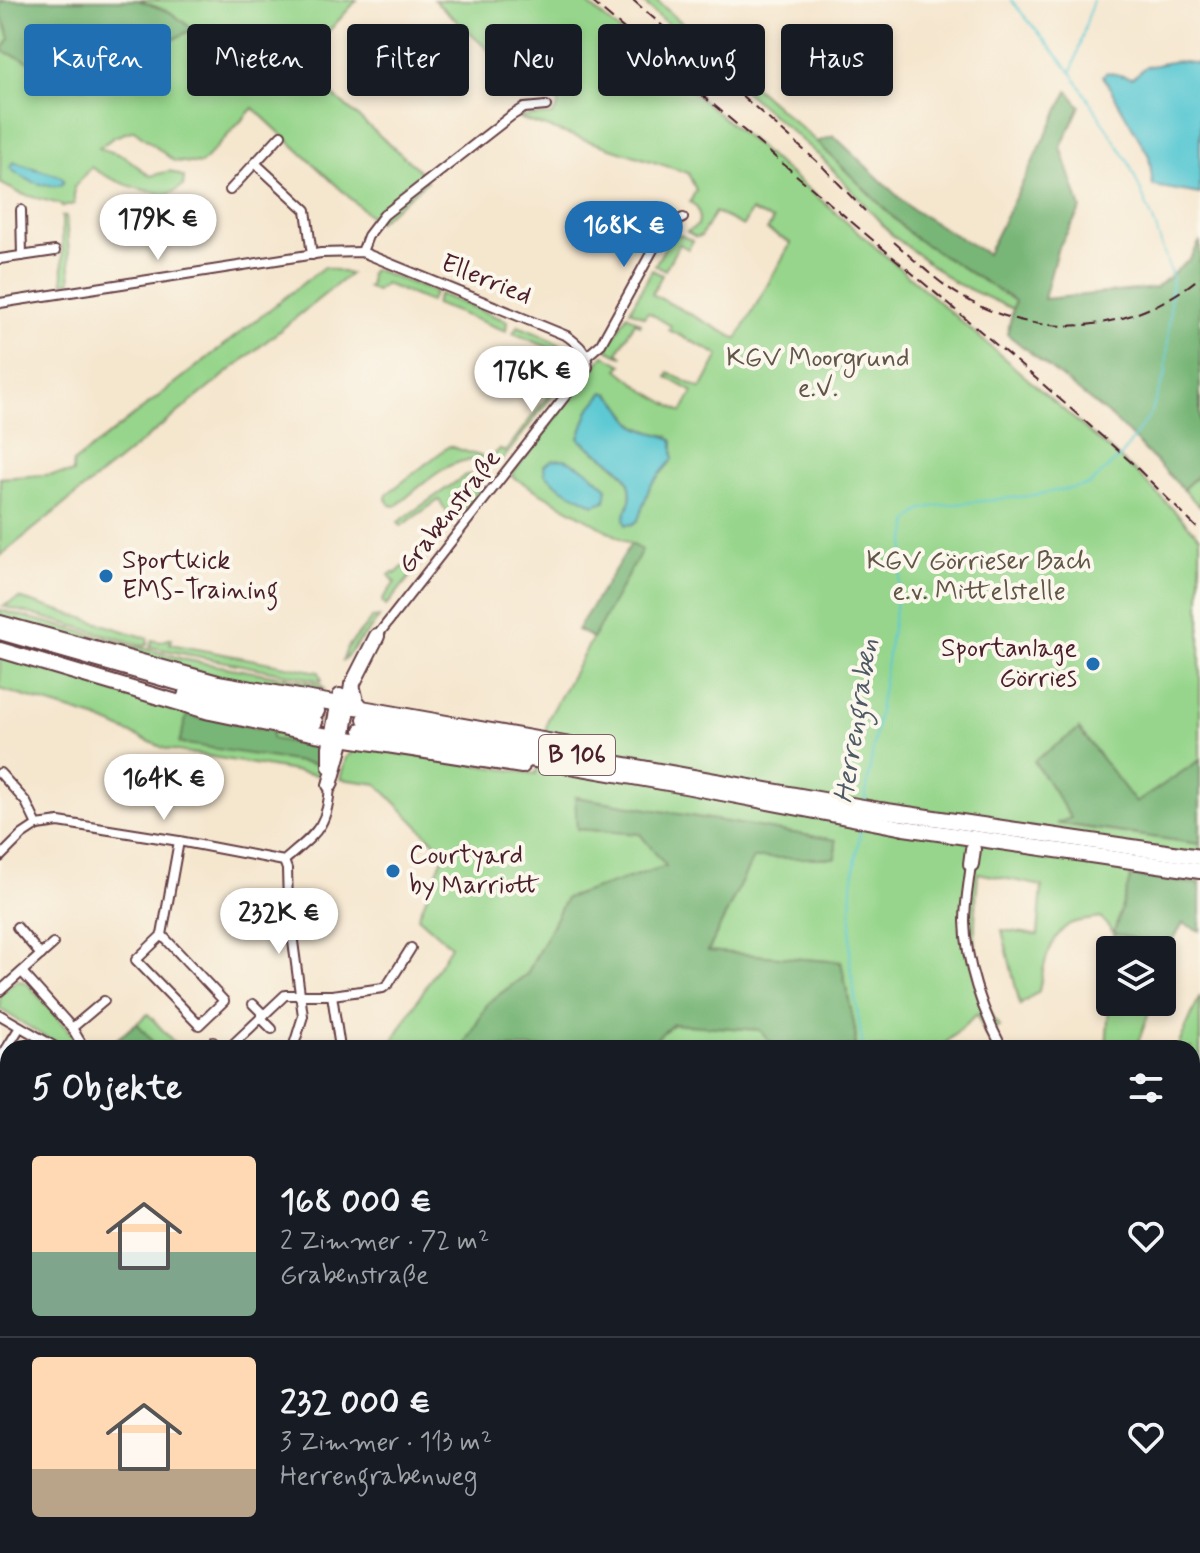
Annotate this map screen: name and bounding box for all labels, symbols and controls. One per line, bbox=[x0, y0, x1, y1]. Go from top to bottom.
chip: Kaufen bbox=[24, 24, 171, 96]
chip: Mieten bbox=[187, 24, 331, 96]
chip: Filter bbox=[347, 24, 469, 96]
chip: Neu bbox=[485, 24, 582, 96]
chip: Wohnung bbox=[598, 24, 765, 96]
chip: Haus bbox=[781, 24, 893, 96]
pin: 179K € bbox=[93, 194, 223, 262]
pin: 168K € bbox=[559, 201, 689, 269]
text: 179K € bbox=[118, 203, 198, 237]
text: 168K € bbox=[583, 210, 665, 244]
street label: Ellerried bbox=[436, 247, 536, 313]
park label: KGV Moorgrund e.V. bbox=[726, 342, 910, 406]
pin: 176K € bbox=[467, 346, 597, 414]
text: 176K € bbox=[492, 355, 572, 389]
street label: Grabenstraße bbox=[391, 443, 509, 581]
place label: Sportkick EMS-Training bbox=[122, 544, 278, 611]
park label: KGV Görrieser Bach e.v. Mittelstelle bbox=[866, 545, 1092, 609]
marker: Sportkick EMS-Training bbox=[97, 567, 115, 585]
place label: Sportanlage Görries bbox=[941, 632, 1077, 696]
water label: Herrengraben bbox=[826, 636, 891, 806]
marker: Sportanlage Görries bbox=[1084, 655, 1102, 673]
road number: B 106 bbox=[539, 735, 615, 775]
pin: 164K € bbox=[99, 754, 229, 822]
text: 164K € bbox=[122, 763, 206, 797]
place label: Courtyard by Marriott bbox=[409, 839, 540, 903]
marker: Courtyard by Marriott bbox=[384, 862, 402, 880]
pin: 232K € bbox=[214, 888, 344, 956]
text: 232K € bbox=[238, 897, 320, 931]
map controls bbox=[1096, 936, 1176, 1016]
button: layers bbox=[1096, 936, 1176, 1016]
text: 5 Objekte bbox=[32, 1066, 182, 1111]
icon: filters bbox=[1124, 1066, 1168, 1110]
text: 168 000 € bbox=[280, 1180, 432, 1225]
icon: home bbox=[96, 1188, 192, 1284]
icon: heart bbox=[1124, 1214, 1168, 1258]
text: 2 Zimmer · 72 m² bbox=[280, 1225, 489, 1259]
text: Grabenstraße bbox=[280, 1259, 429, 1293]
text: 232 000 € bbox=[280, 1381, 431, 1426]
icon: home bbox=[96, 1389, 192, 1485]
icon: heart bbox=[1124, 1415, 1168, 1459]
text: 3 Zimmer · 113 m² bbox=[280, 1426, 492, 1460]
text: Herrengrabenweg bbox=[280, 1460, 478, 1494]

